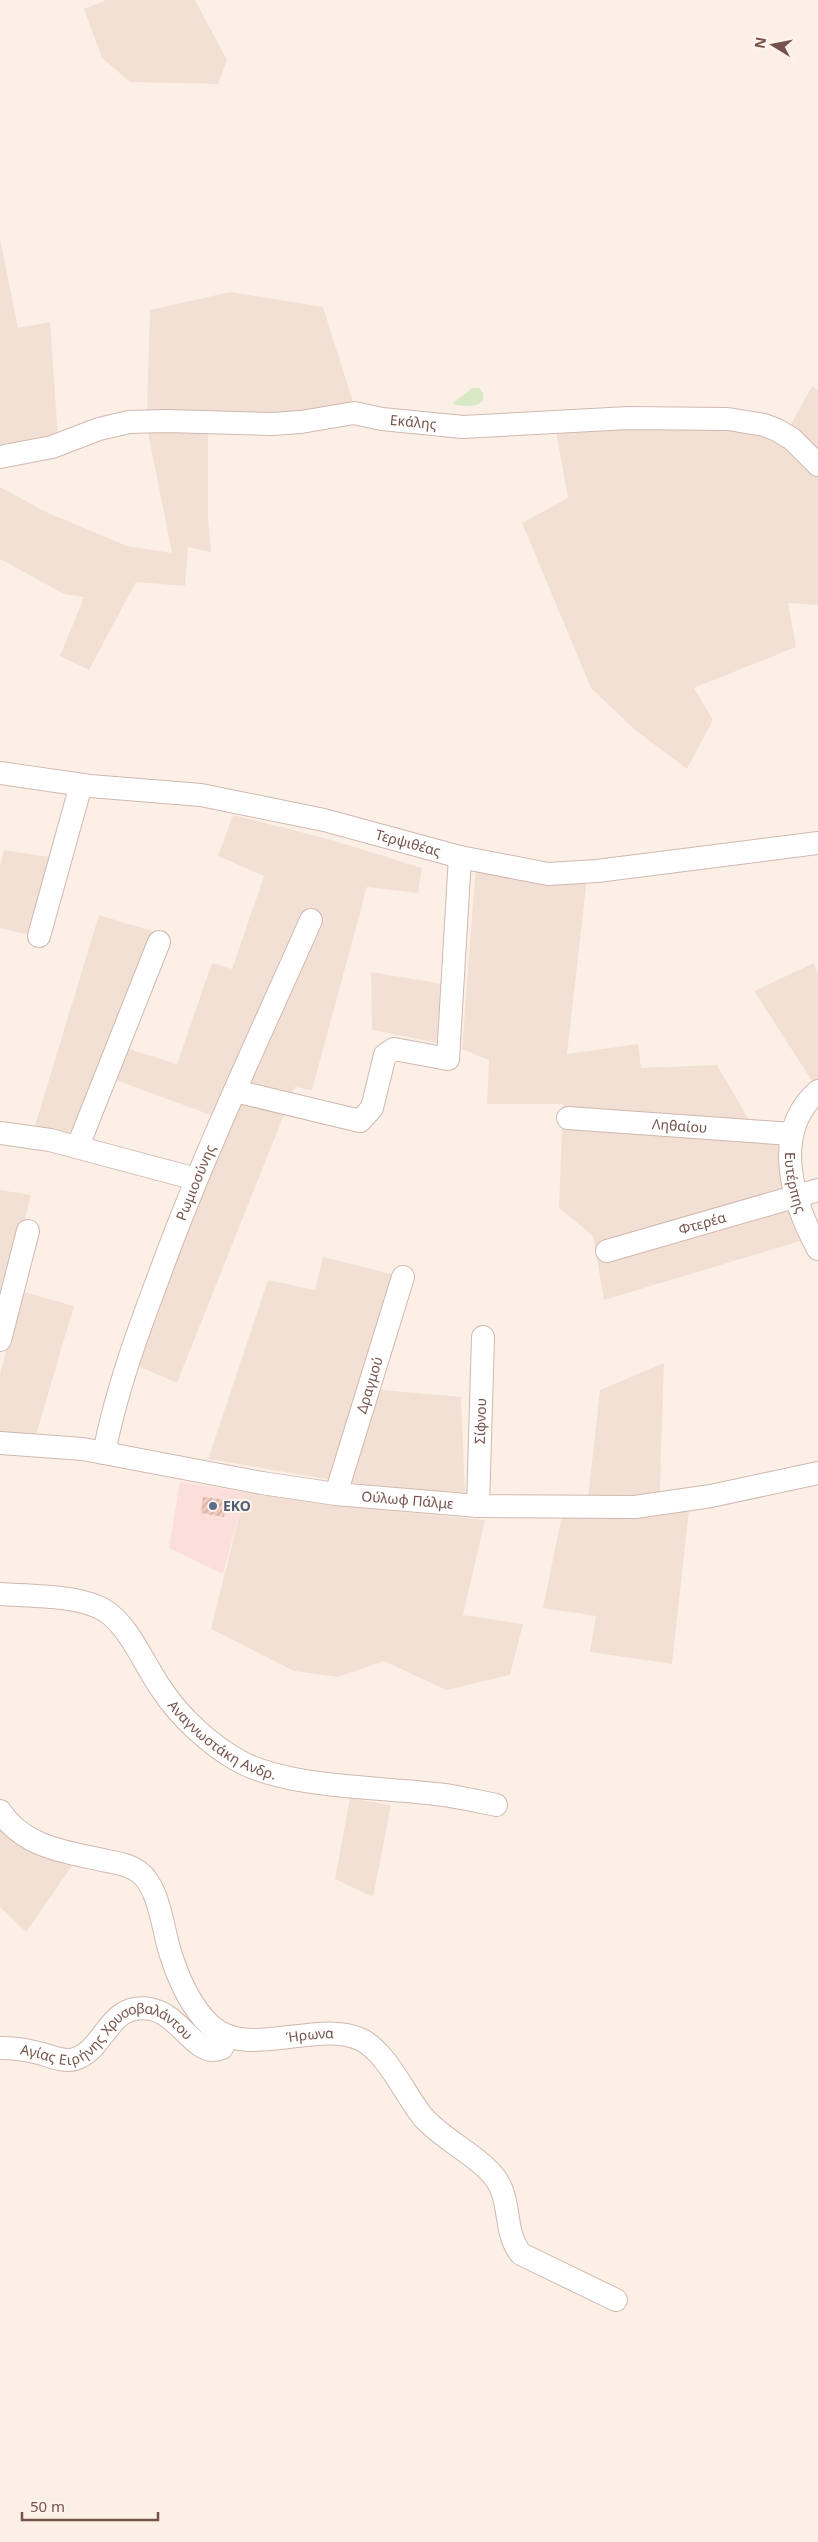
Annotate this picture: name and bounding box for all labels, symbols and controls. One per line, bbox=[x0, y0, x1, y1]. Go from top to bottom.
north arrow bbox=[748, 20, 798, 70]
text: N bbox=[749, 35, 770, 50]
street label: Εκάλης bbox=[389, 410, 438, 433]
street label: Τερψιθέας bbox=[374, 824, 443, 860]
street label: Ληθαίου bbox=[651, 1114, 708, 1137]
street label: Ρωμιοσύνης bbox=[171, 1141, 219, 1223]
street label: Ευτέρπης bbox=[781, 1152, 811, 1216]
street label: Φτερέα bbox=[676, 1207, 728, 1239]
street label: Δραγμού bbox=[351, 1354, 387, 1416]
street label: Σίφνου bbox=[470, 1398, 490, 1444]
street label: Ούλωφ Πάλμε bbox=[361, 1486, 455, 1513]
place label: EKO bbox=[223, 1496, 251, 1515]
marker: EKO bbox=[207, 1500, 219, 1512]
street label: Αναγνωστάκη Ανδρ. bbox=[164, 1696, 279, 1784]
street label: Αγίας Ειρήνης Χρυσοβαλάντου bbox=[19, 1998, 197, 2069]
street label: Ήρωνα bbox=[285, 2023, 334, 2046]
scale bar bbox=[22, 2490, 159, 2522]
text: 50 m bbox=[30, 2496, 65, 2516]

